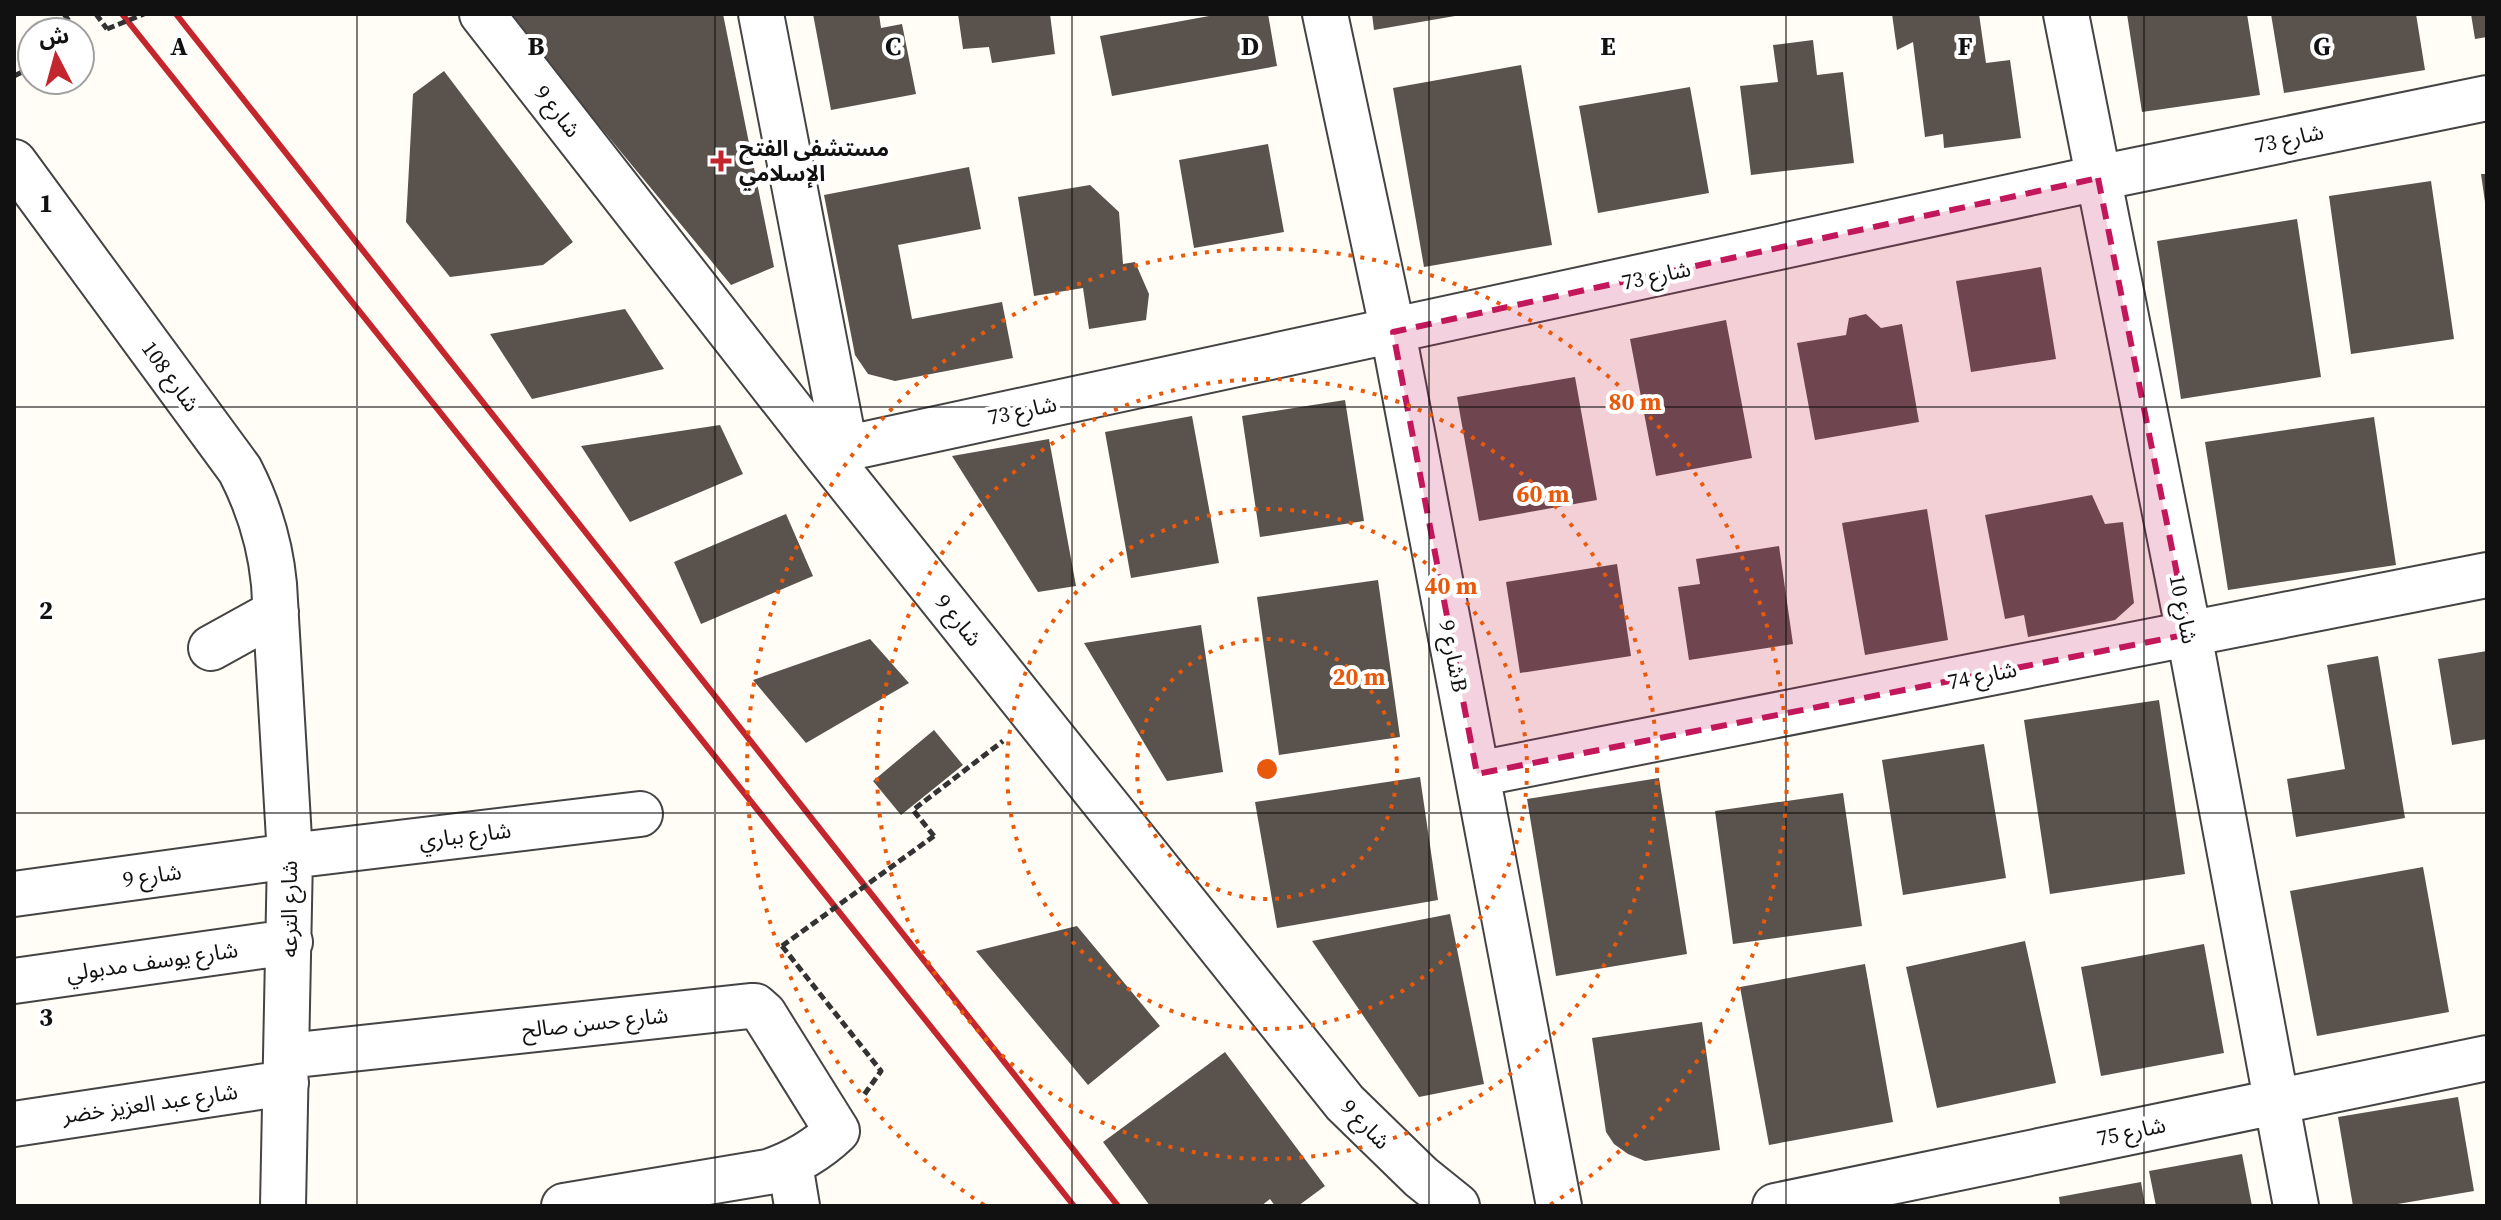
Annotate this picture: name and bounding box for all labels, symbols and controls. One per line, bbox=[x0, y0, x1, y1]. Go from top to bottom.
north arrow bbox=[16, 16, 96, 96]
text: ش bbox=[37, 20, 70, 53]
text: A bbox=[170, 28, 188, 64]
text: B bbox=[528, 28, 545, 64]
text: C bbox=[885, 28, 901, 64]
text: D bbox=[1241, 28, 1259, 64]
text: E bbox=[1600, 28, 1616, 64]
text: F bbox=[1957, 28, 1973, 64]
text: G bbox=[2313, 28, 2331, 64]
street label: شارع 9 bbox=[526, 79, 588, 145]
street label: شارع 73 bbox=[2252, 116, 2327, 162]
place label: مستشفى الفتح الإسلامي bbox=[739, 133, 889, 191]
marker: مستشفى الفتح الإسلامي bbox=[710, 150, 732, 172]
text: 1 bbox=[39, 185, 53, 221]
street label: شارع 73 bbox=[1619, 253, 1694, 299]
street label: شارع 108 bbox=[133, 334, 207, 419]
text: 80 m bbox=[1609, 385, 1662, 418]
street label: شارع 73 bbox=[985, 388, 1060, 434]
text: 60 m bbox=[1517, 477, 1570, 510]
text: 40 m bbox=[1425, 569, 1478, 602]
street label: شارع 10 bbox=[2161, 572, 2205, 647]
street label: شارع 9 bbox=[927, 588, 989, 654]
text: 2 bbox=[39, 592, 53, 628]
street label: شارع 9B bbox=[1430, 617, 1476, 695]
street label: شارع 74 bbox=[1945, 654, 2020, 698]
text: 20 m bbox=[1333, 660, 1386, 693]
centre of rings bbox=[1253, 755, 1281, 783]
street label: شارع بباري bbox=[417, 814, 513, 858]
street label: شارع 9 bbox=[121, 856, 184, 896]
street label: شارع الترعه bbox=[274, 860, 306, 958]
street label: شارع يوسف مدبولي bbox=[64, 934, 240, 990]
text: 3 bbox=[39, 999, 53, 1035]
street label: شارع حسن صالح bbox=[520, 999, 670, 1047]
street label: شارع عبد العزيز خضر bbox=[59, 1076, 240, 1132]
street label: شارع 9 bbox=[1333, 1092, 1397, 1157]
street label: شارع 75 bbox=[2094, 1109, 2169, 1155]

